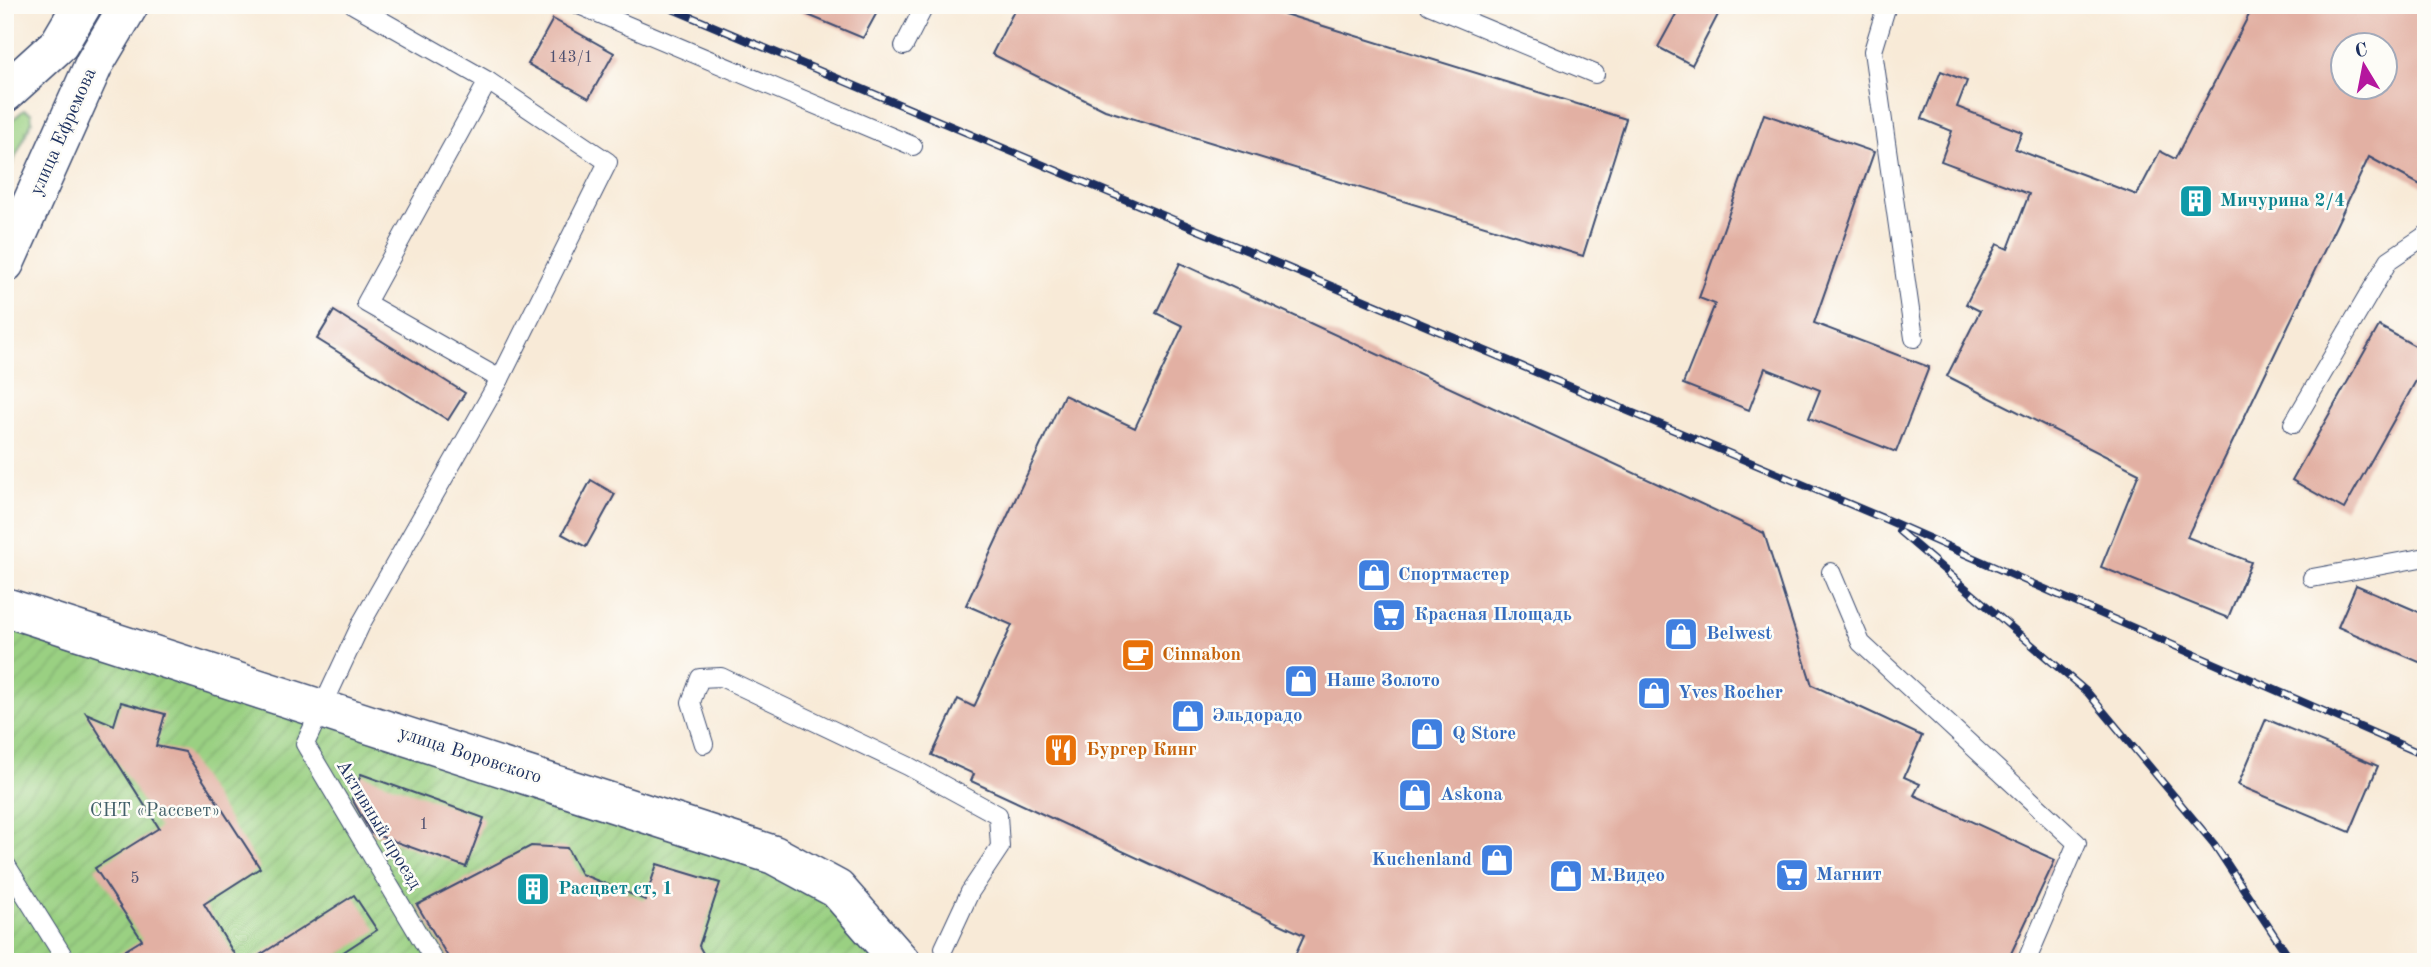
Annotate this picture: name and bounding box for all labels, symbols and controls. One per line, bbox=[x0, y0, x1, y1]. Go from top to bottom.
north arrow bbox=[2330, 32, 2400, 102]
text: С bbox=[2354, 41, 2369, 62]
house number: 143/1 bbox=[549, 50, 593, 66]
street label: улица Ефремова bbox=[27, 65, 101, 198]
building icon: Мичурина 2/4 bbox=[2177, 182, 2215, 220]
place label: Мичурина 2/4 bbox=[2220, 192, 2345, 211]
shop icon: Спортмастер bbox=[1355, 556, 1393, 594]
place label: Спортмастер bbox=[1398, 566, 1510, 585]
supermarket icon: Красная Площадь bbox=[1370, 596, 1408, 634]
place label: Красная Площадь bbox=[1414, 606, 1572, 625]
shop icon: Belwest bbox=[1662, 615, 1700, 653]
place label: Belwest bbox=[1706, 625, 1772, 644]
cafe icon: Cinnabon bbox=[1119, 636, 1157, 674]
place label: Cinnabon bbox=[1162, 646, 1241, 665]
shop icon: Наше Золото bbox=[1282, 662, 1320, 700]
place label: Наше Золото bbox=[1326, 672, 1440, 691]
shop icon: Yves Rocher bbox=[1635, 674, 1673, 712]
place label: Yves Rocher bbox=[1678, 684, 1783, 703]
shop icon: Эльдорадо bbox=[1169, 697, 1207, 735]
place label: Эльдорадо bbox=[1212, 707, 1303, 726]
shop icon: Q Store bbox=[1408, 715, 1446, 753]
street label: улица Воровского bbox=[396, 724, 544, 788]
place label: Q Store bbox=[1452, 725, 1516, 744]
restaurant icon: Бургер Кинг bbox=[1042, 731, 1080, 769]
place label: Бургер Кинг bbox=[1086, 741, 1197, 760]
street label: Активный проезд bbox=[332, 757, 424, 893]
shop icon: Askona bbox=[1396, 776, 1434, 814]
place label: Askona bbox=[1440, 786, 1503, 805]
park label: СНТ «Рассвет» bbox=[90, 802, 220, 821]
house number: 1 bbox=[419, 817, 429, 833]
shop icon: Kuchenland bbox=[1478, 841, 1516, 879]
place label: Kuchenland bbox=[1372, 851, 1472, 870]
supermarket icon: Магнит bbox=[1773, 856, 1811, 894]
shop icon: М.Видео bbox=[1547, 857, 1585, 895]
place label: Магнит bbox=[1816, 866, 1882, 885]
place label: М.Видео bbox=[1590, 867, 1665, 886]
building icon: Расцвет ст, 1 bbox=[514, 870, 552, 908]
house number: 5 bbox=[130, 871, 140, 887]
place label: Расцвет ст, 1 bbox=[558, 880, 673, 899]

